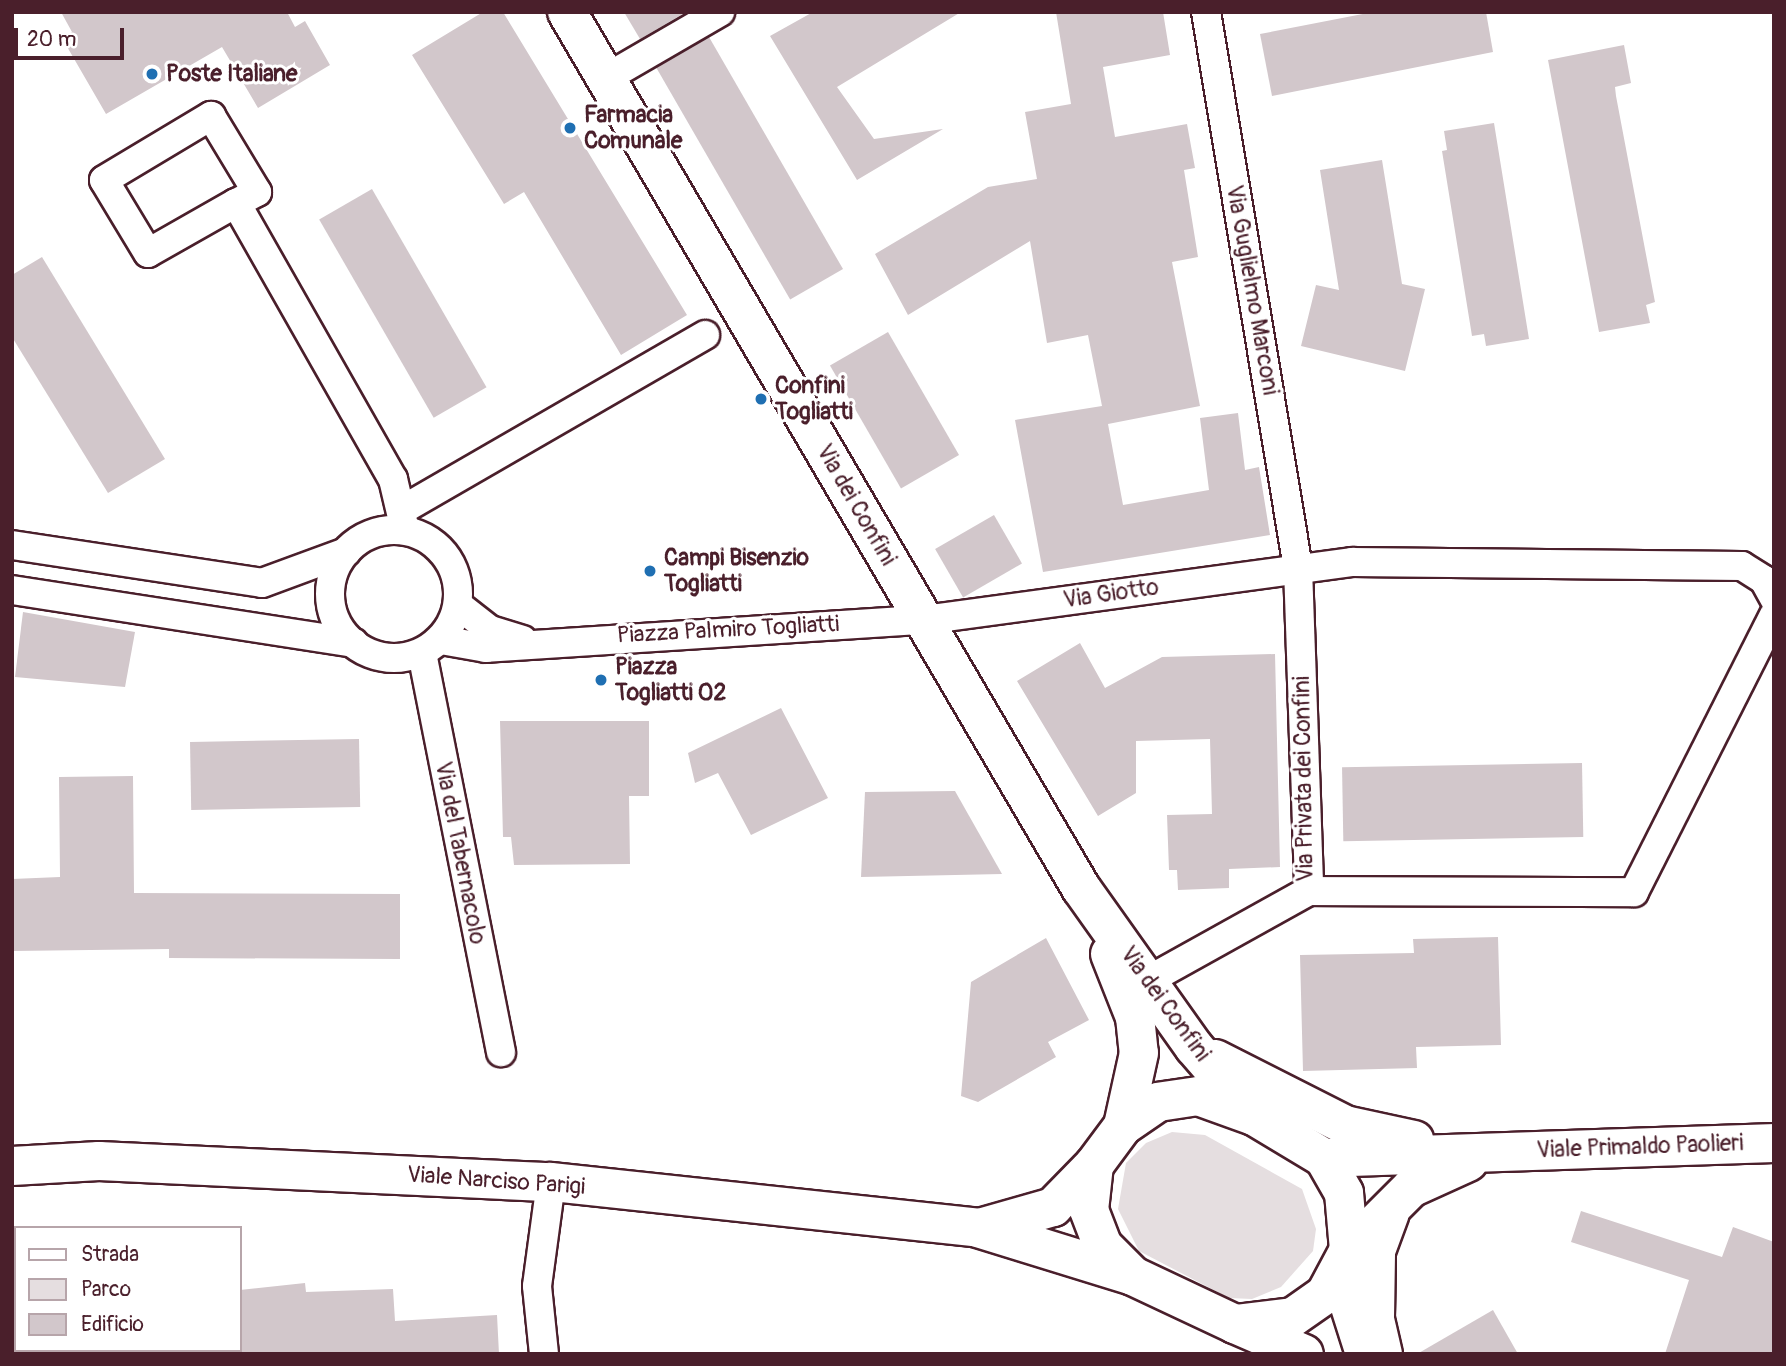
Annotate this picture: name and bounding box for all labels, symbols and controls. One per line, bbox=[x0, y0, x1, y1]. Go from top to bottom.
scale bar bbox=[18, 14, 128, 58]
text: 20 m bbox=[27, 26, 76, 53]
place label: Poste Italiane bbox=[166, 60, 297, 88]
marker: Poste Italiane bbox=[144, 66, 160, 82]
place label: Farmacia Comunale bbox=[584, 101, 682, 155]
marker: Farmacia Comunale bbox=[562, 120, 578, 136]
street label: Via Guglielmo Marconi bbox=[1220, 183, 1284, 397]
place label: Confini Togliatti bbox=[775, 372, 853, 426]
marker: Confini Togliatti bbox=[753, 391, 769, 407]
street label: Via dei Confini bbox=[810, 439, 902, 571]
place label: Campi Bisenzio Togliatti bbox=[664, 544, 809, 598]
marker: Campi Bisenzio Togliatti bbox=[642, 563, 658, 579]
street label: Via Giotto bbox=[1061, 574, 1161, 614]
street label: Piazza Palmiro Togliatti bbox=[616, 610, 840, 650]
place label: Piazza Togliatti 02 bbox=[615, 653, 726, 707]
marker: Piazza Togliatti 02 bbox=[593, 672, 609, 688]
street label: Via Privata dei Confini bbox=[1288, 676, 1320, 882]
street label: Via del Tabernacolo bbox=[429, 759, 491, 947]
street label: Via dei Confini bbox=[1114, 941, 1216, 1067]
street label: Viale Primaldo Paolieri bbox=[1536, 1130, 1744, 1164]
street label: Viale Narciso Parigi bbox=[406, 1161, 586, 1201]
legend bbox=[14, 1226, 242, 1352]
text: Strada bbox=[81, 1241, 139, 1268]
text: Parco bbox=[81, 1276, 131, 1303]
text: Edificio bbox=[81, 1311, 144, 1338]

